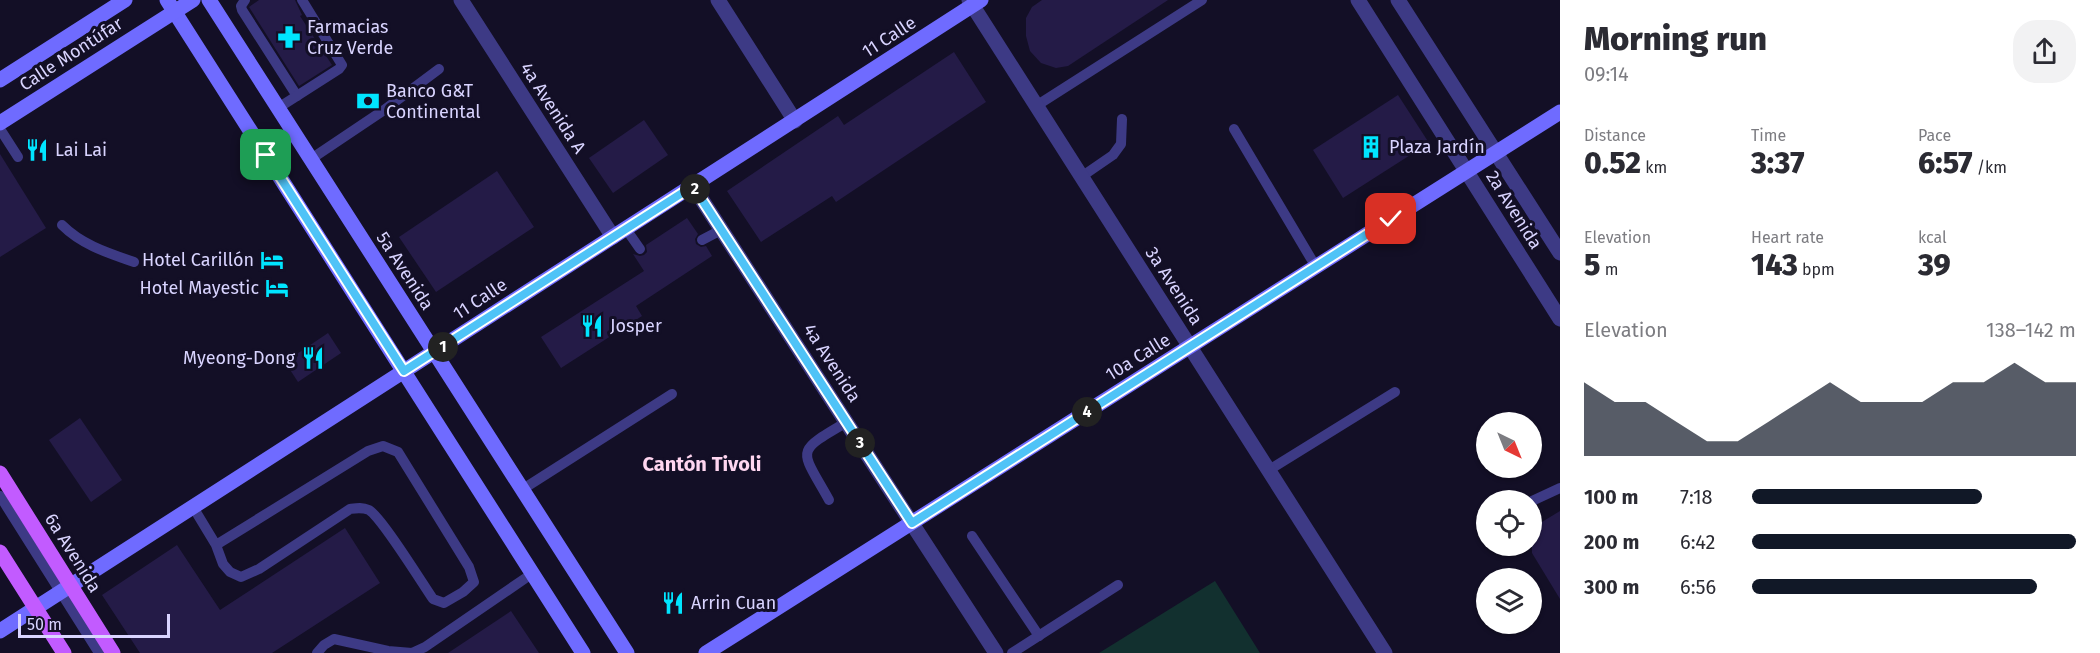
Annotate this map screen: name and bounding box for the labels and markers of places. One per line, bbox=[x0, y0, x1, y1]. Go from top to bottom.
place label: Farmacias Cruz Verde bbox=[307, 16, 393, 59]
pharmacy icon: Farmacias Cruz Verde bbox=[276, 24, 302, 50]
place label: Banco G&T Continental bbox=[386, 80, 481, 123]
bank icon: Banco G&T Continental bbox=[355, 88, 381, 114]
pin bbox=[240, 129, 291, 180]
building icon: Plaza Jardín bbox=[1358, 134, 1384, 160]
place label: Plaza Jardín bbox=[1389, 136, 1485, 158]
restaurant icon: Lai Lai bbox=[24, 137, 50, 163]
place label: Lai Lai bbox=[55, 139, 107, 161]
pin: 2 bbox=[680, 174, 710, 204]
pin bbox=[1365, 193, 1416, 244]
hotel icon: Hotel Carillón bbox=[259, 247, 285, 273]
place label: Hotel Carillón bbox=[142, 249, 254, 271]
hotel icon: Hotel Mayestic bbox=[264, 275, 290, 301]
place label: Hotel Mayestic bbox=[139, 277, 259, 299]
restaurant icon: Josper bbox=[579, 313, 605, 339]
place label: Josper bbox=[610, 315, 662, 337]
pin: 1 bbox=[428, 332, 458, 362]
restaurant icon: Myeong-Dong bbox=[300, 345, 326, 371]
place label: Myeong-Dong bbox=[183, 347, 296, 369]
pin: 4 bbox=[1072, 397, 1102, 427]
pin: 3 bbox=[845, 428, 875, 458]
restaurant icon: Arrin Cuan bbox=[660, 590, 686, 616]
place label: Arrin Cuan bbox=[691, 592, 776, 614]

